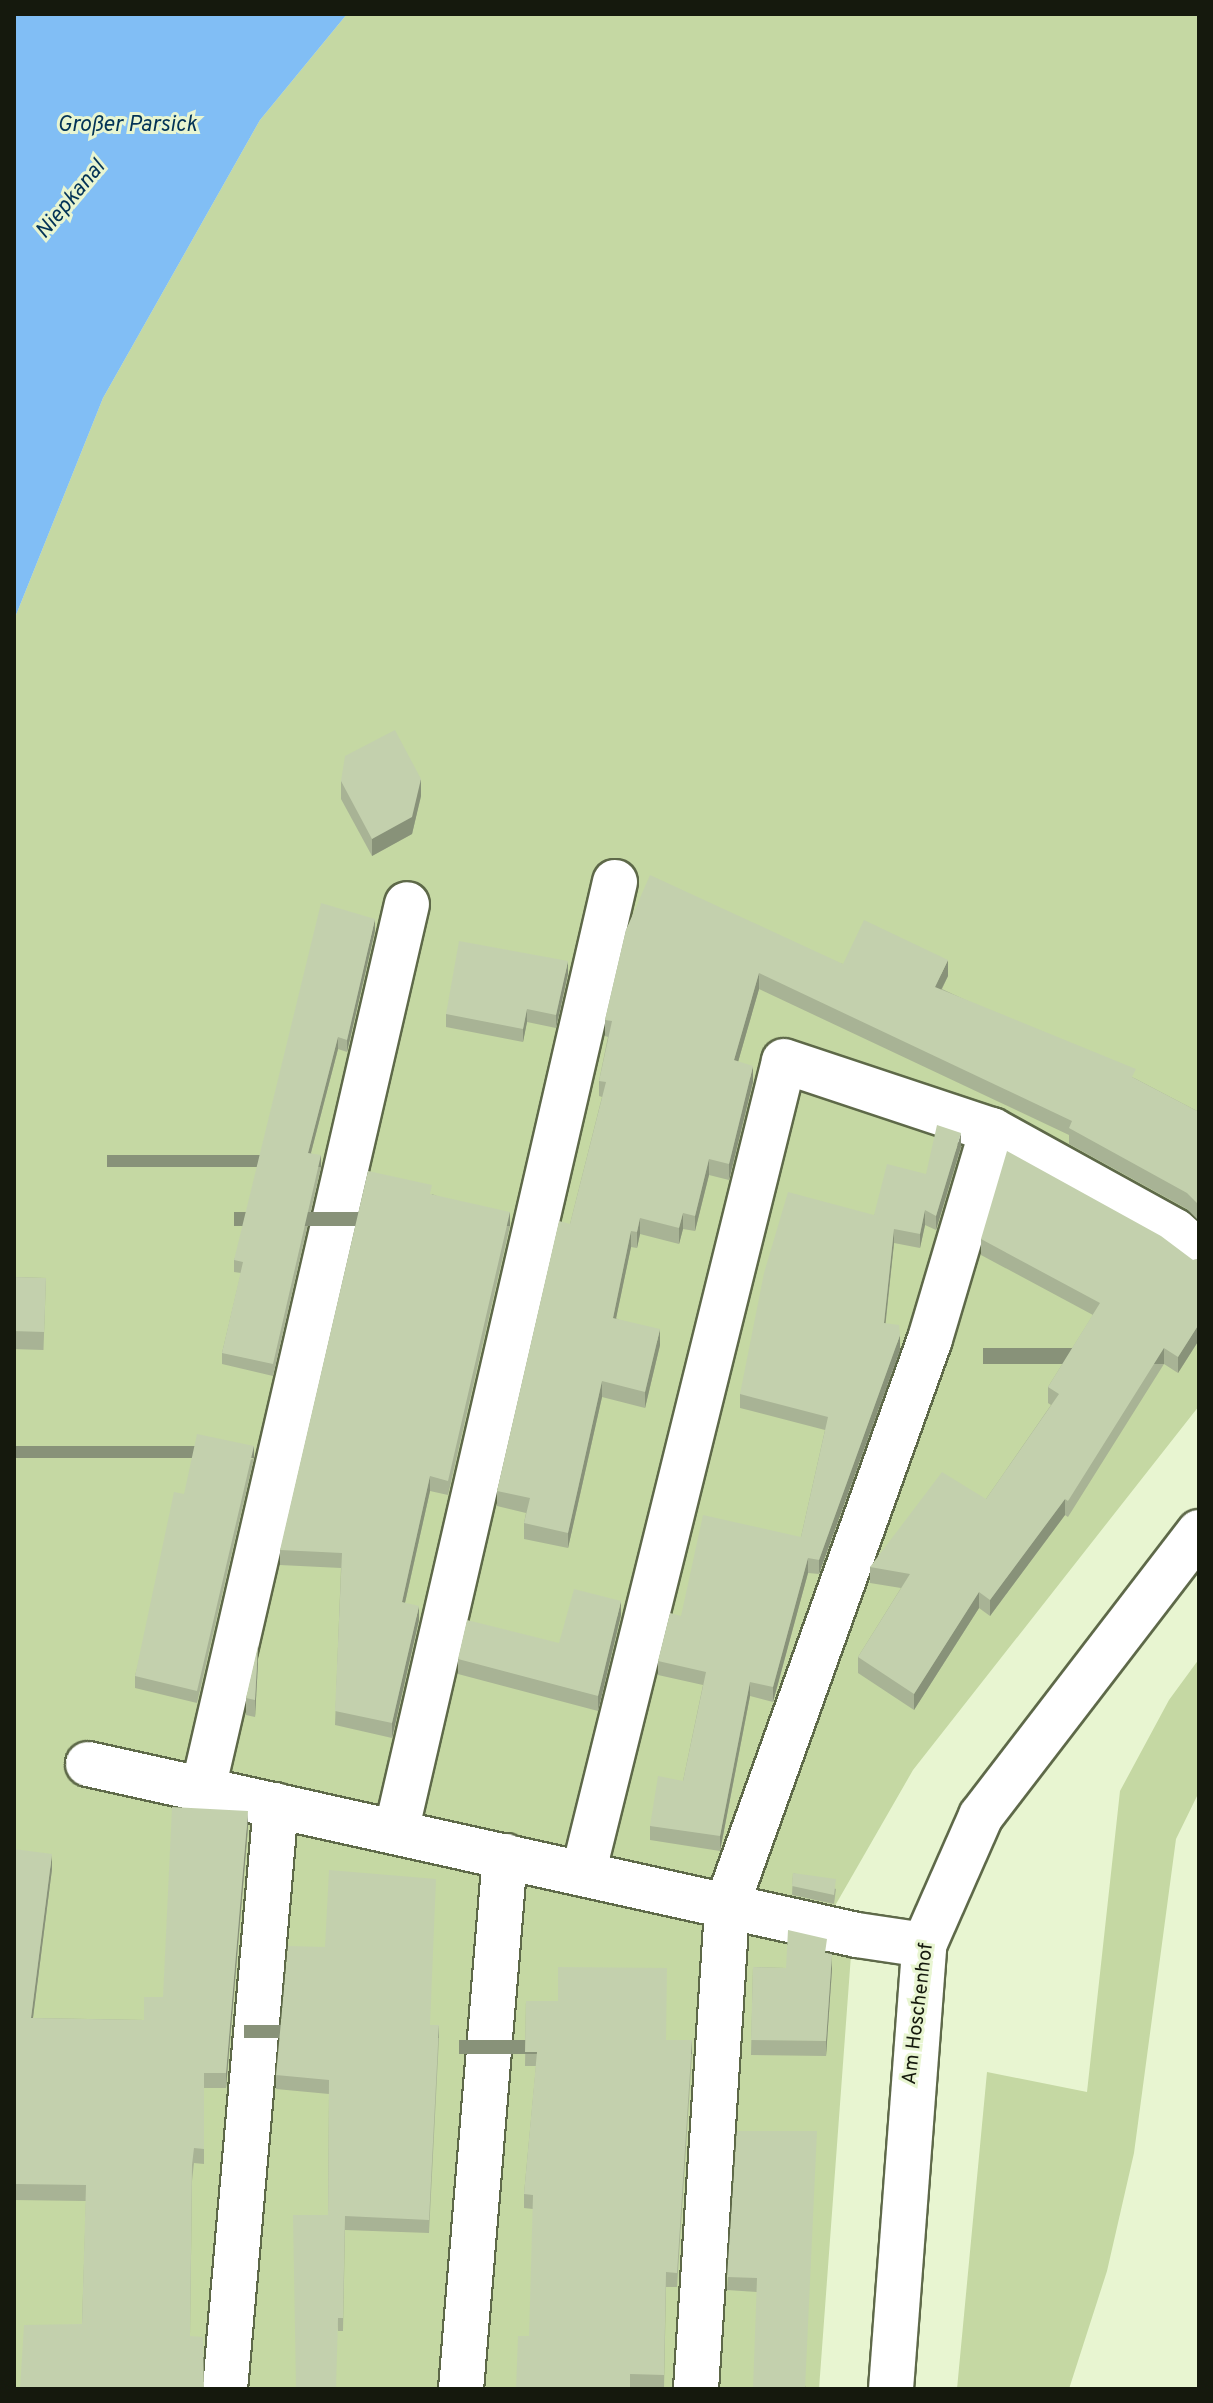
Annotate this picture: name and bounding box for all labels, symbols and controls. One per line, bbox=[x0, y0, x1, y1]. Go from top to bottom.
water label: Großer Parsick bbox=[57, 113, 197, 139]
water label: Niepkanal bbox=[30, 155, 112, 245]
street label: Am Hoschenhof bbox=[898, 1942, 940, 2086]

